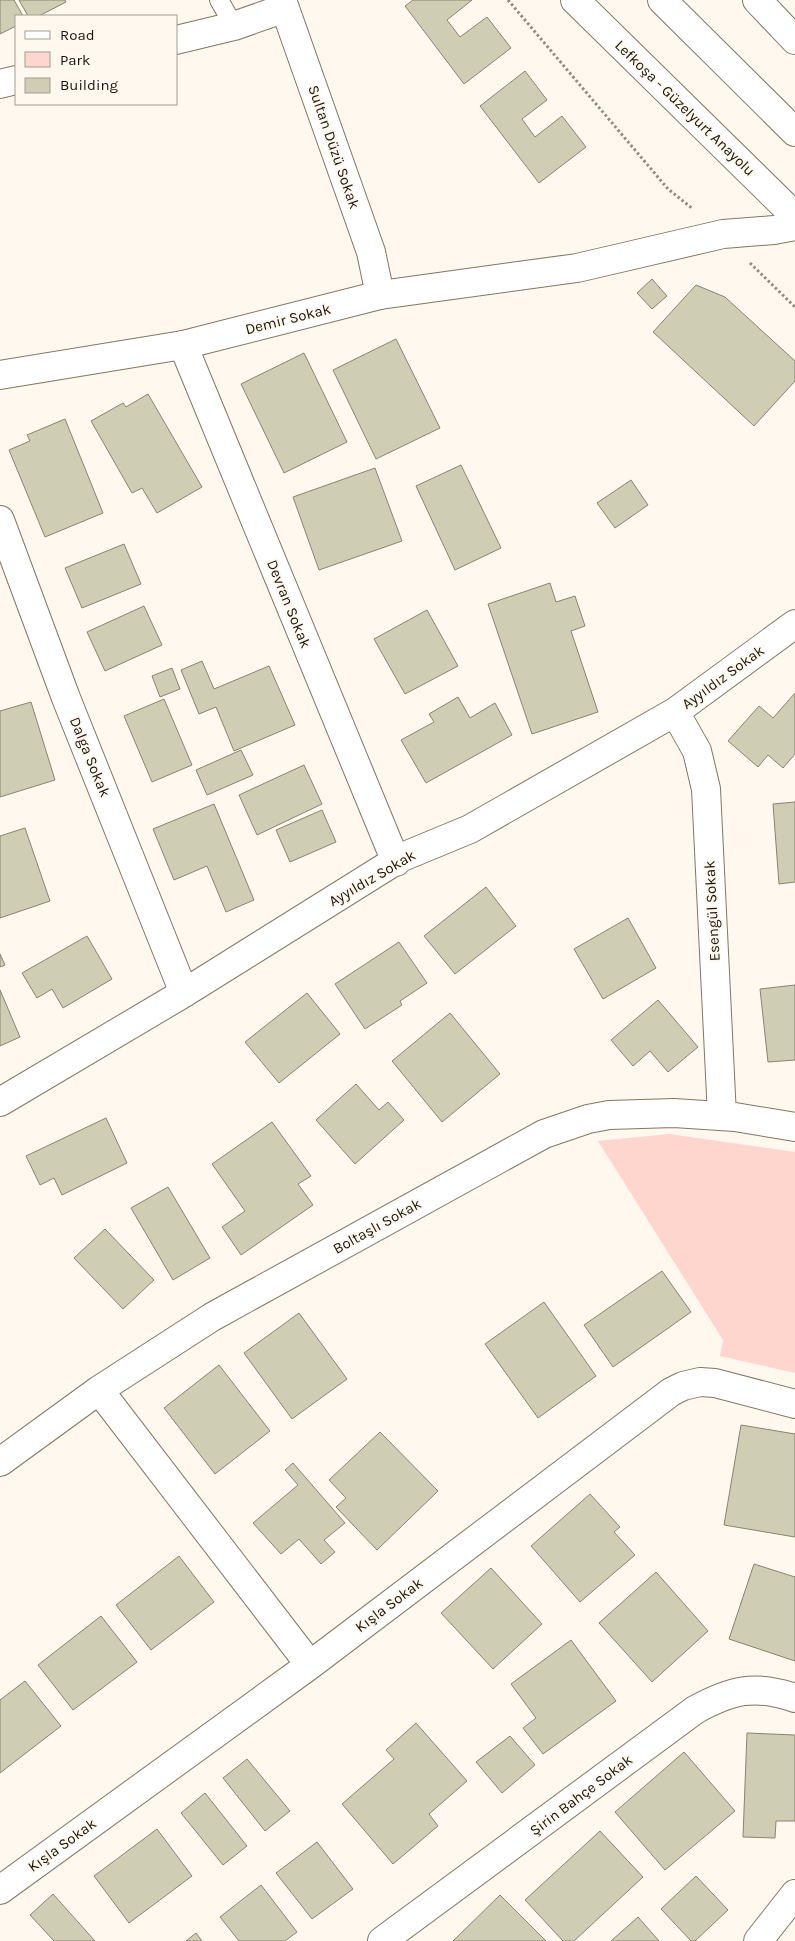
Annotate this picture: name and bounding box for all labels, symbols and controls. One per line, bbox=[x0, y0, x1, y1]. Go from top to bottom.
legend bbox=[15, 15, 178, 105]
text: Road bbox=[60, 26, 95, 44]
street label: Lefkoşa - Güzelyurt Anayolu bbox=[611, 36, 759, 180]
text: Park bbox=[60, 51, 90, 69]
text: Building bbox=[60, 76, 118, 94]
street label: Sultan Düzü Sokak bbox=[304, 83, 364, 211]
street label: Demir Sokak bbox=[243, 300, 333, 338]
street label: Devran Sokak bbox=[263, 557, 315, 651]
street label: Ayyıldız Sokak bbox=[678, 641, 768, 713]
street label: Dalga Sokak bbox=[66, 714, 114, 800]
street label: Ayyıldız Sokak bbox=[325, 846, 419, 910]
street label: Esengül Sokak bbox=[700, 860, 724, 962]
street label: Boltaşlı Sokak bbox=[330, 1194, 424, 1258]
street label: Kışla Sokak bbox=[352, 1574, 426, 1636]
street label: Şirin Bahçe Sokak bbox=[526, 1750, 636, 1840]
street label: Kışla Sokak bbox=[24, 1814, 100, 1876]

